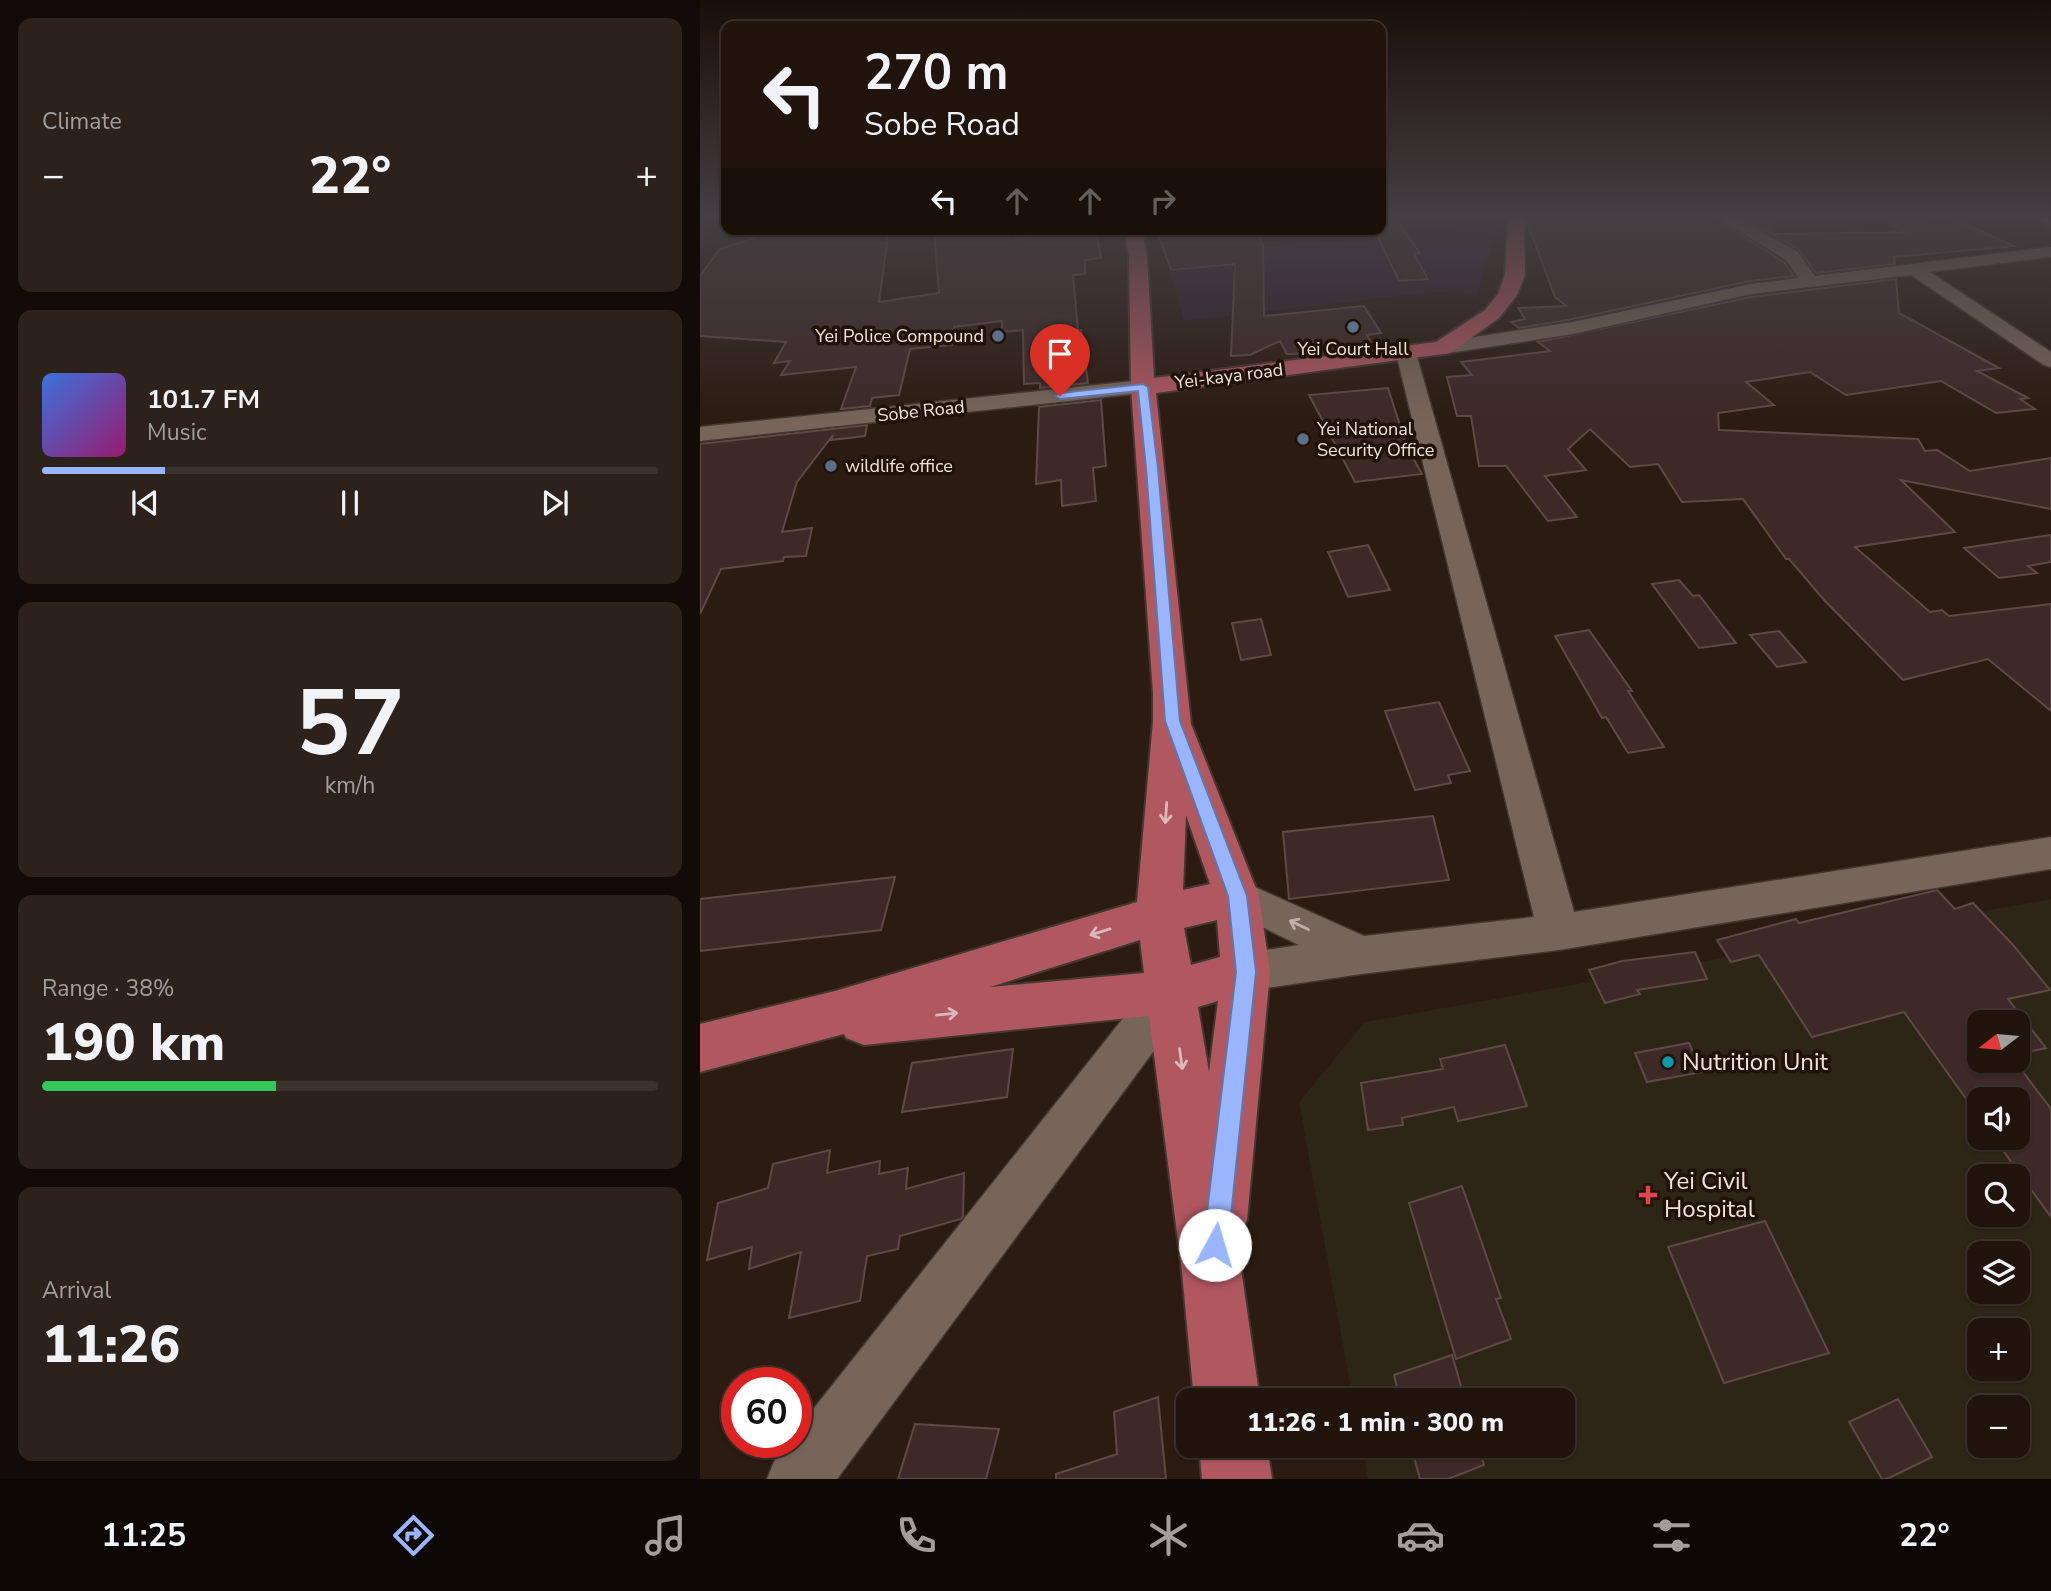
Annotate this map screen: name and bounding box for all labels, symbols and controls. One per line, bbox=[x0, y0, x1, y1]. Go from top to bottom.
text: 270 m bbox=[864, 39, 1008, 106]
icon: left bbox=[749, 49, 840, 140]
text: Sobe Road bbox=[864, 103, 1020, 146]
text: Climate bbox=[42, 106, 122, 137]
text: 22° bbox=[309, 140, 391, 211]
text: − bbox=[42, 150, 65, 201]
text: + bbox=[635, 150, 658, 201]
icon: left bbox=[925, 182, 963, 220]
icon: ahead bbox=[998, 182, 1036, 220]
icon: ahead bbox=[1071, 182, 1109, 220]
icon: right bbox=[1144, 182, 1182, 220]
marker: Yei Court Hall bbox=[1345, 319, 1361, 335]
place label: Yei Police Compound bbox=[814, 324, 984, 348]
pin bbox=[1030, 324, 1090, 396]
marker: Yei Police Compound bbox=[990, 328, 1006, 344]
icon: arrive bbox=[1041, 335, 1079, 373]
place label: Yei Court Hall bbox=[1296, 337, 1409, 361]
street label: Yei-kaya road bbox=[1173, 357, 1284, 395]
text: 101.7 FM bbox=[147, 382, 260, 417]
street label: Sobe Road bbox=[876, 394, 966, 428]
text: Music bbox=[147, 417, 207, 448]
place label: Yei National Security Office bbox=[1316, 417, 1434, 462]
marker: Yei National Security Office bbox=[1295, 431, 1311, 447]
place label: wildlife office bbox=[845, 454, 953, 478]
marker: wildlife office bbox=[823, 458, 839, 474]
icon: previous bbox=[126, 484, 164, 522]
icon: pause bbox=[331, 484, 369, 522]
icon: next bbox=[536, 484, 574, 522]
text: 57 bbox=[295, 662, 405, 786]
text: km/h bbox=[325, 770, 375, 801]
one-way arrow bbox=[1159, 801, 1172, 824]
one-way arrow bbox=[1289, 918, 1310, 932]
one-way arrow bbox=[1089, 926, 1111, 939]
text: Range · 38% bbox=[42, 973, 174, 1004]
text: 190 km bbox=[42, 1007, 225, 1078]
one-way arrow bbox=[935, 1007, 958, 1020]
north arrow bbox=[1967, 1010, 2030, 1073]
map controls bbox=[1967, 1010, 2030, 1458]
place label: Nutrition Unit bbox=[1682, 1046, 1829, 1078]
one-way arrow bbox=[1174, 1047, 1187, 1070]
marker: Nutrition Unit bbox=[1660, 1054, 1676, 1070]
button: sound bbox=[1967, 1087, 2030, 1150]
button: search bbox=[1967, 1164, 2030, 1227]
place label: Yei Civil Hospital bbox=[1663, 1165, 1755, 1225]
marker: Yei Civil Hospital bbox=[1638, 1185, 1658, 1205]
position arrow bbox=[1178, 1208, 1252, 1282]
button: layers bbox=[1967, 1241, 2030, 1304]
text: Arrival bbox=[42, 1275, 111, 1306]
text: 11:26 bbox=[42, 1309, 180, 1380]
button: + bbox=[1967, 1318, 2030, 1381]
speed limit sign: 60 bbox=[721, 1367, 812, 1458]
button: − bbox=[1967, 1395, 2030, 1458]
text: 11:26 · 1 min · 300 m bbox=[1247, 1405, 1504, 1440]
icon: directions bbox=[389, 1511, 438, 1560]
icon: music bbox=[641, 1511, 690, 1560]
icon: phone bbox=[892, 1511, 941, 1560]
icon: climate bbox=[1144, 1511, 1193, 1560]
icon: car bbox=[1396, 1511, 1445, 1560]
icon: filters bbox=[1647, 1511, 1696, 1560]
text: 11:25 bbox=[101, 1514, 186, 1557]
text: 22° bbox=[1899, 1514, 1950, 1557]

